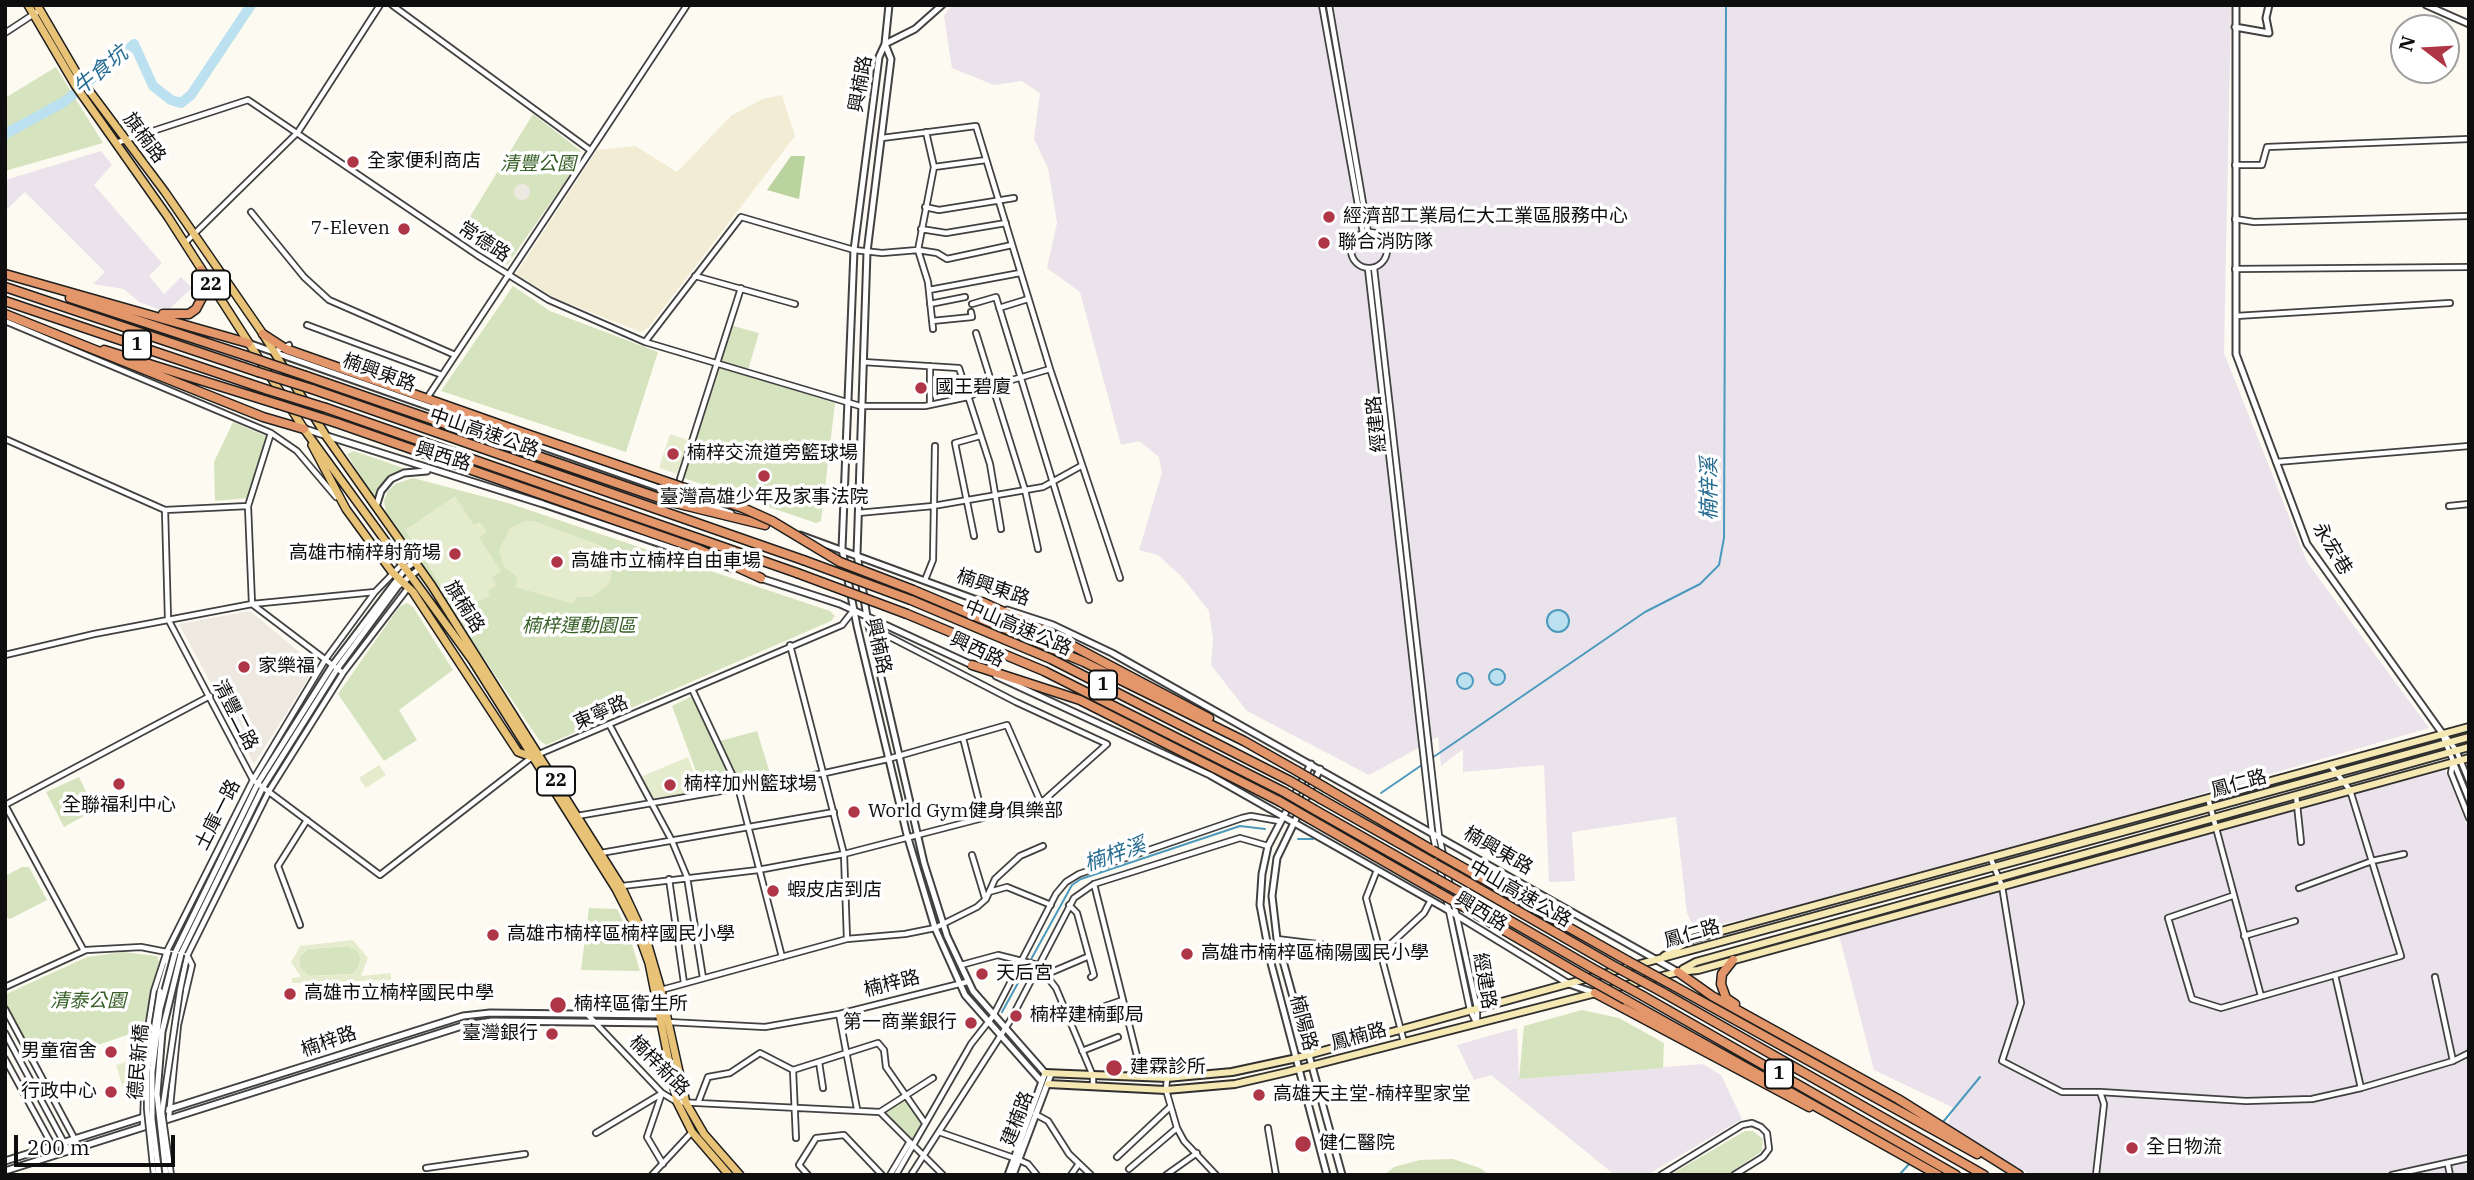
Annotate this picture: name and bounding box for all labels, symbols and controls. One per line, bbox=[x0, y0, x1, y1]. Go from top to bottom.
north arrow bbox=[2390, 14, 2460, 84]
text: N bbox=[2393, 33, 2421, 54]
water label: 牛食坑 bbox=[69, 41, 133, 101]
street label: 興楠路 bbox=[845, 54, 877, 114]
street label: 旗楠路 bbox=[118, 108, 170, 168]
place label: 全家便利商店 bbox=[367, 151, 481, 173]
marker: 全家便利商店 bbox=[345, 154, 361, 170]
park label: 清豐公園 bbox=[500, 154, 576, 176]
place label: 經濟部工業局仁大工業區服務中心 bbox=[1343, 206, 1628, 228]
marker: 經濟部工業局仁大工業區服務中心 bbox=[1321, 209, 1337, 225]
street label: 常德路 bbox=[454, 217, 514, 267]
place label: 7-Eleven bbox=[311, 218, 390, 240]
marker: 7-Eleven bbox=[396, 221, 412, 237]
place label: 聯合消防隊 bbox=[1338, 232, 1433, 254]
marker: 聯合消防隊 bbox=[1316, 235, 1332, 251]
road number: 22 bbox=[192, 270, 230, 300]
road number: 1 bbox=[123, 330, 151, 360]
street label: 楠興東路 bbox=[339, 349, 419, 397]
place label: 國王碧廈 bbox=[935, 377, 1011, 399]
marker: 國王碧廈 bbox=[913, 380, 929, 396]
street label: 經建路 bbox=[1363, 394, 1391, 454]
street label: 中山高速公路 bbox=[426, 404, 542, 462]
street label: 興西路 bbox=[412, 438, 474, 476]
place label: 楠梓交流道旁籃球場 bbox=[687, 443, 858, 465]
marker: 楠梓交流道旁籃球場 bbox=[665, 446, 681, 462]
water label: 楠梓溪 bbox=[1697, 458, 1723, 520]
marker: 臺灣高雄少年及家事法院 bbox=[756, 468, 772, 484]
place label: 臺灣高雄少年及家事法院 bbox=[660, 487, 868, 509]
street label: 永宏巷 bbox=[2308, 519, 2356, 579]
place label: 高雄市楠梓射箭場 bbox=[289, 543, 441, 565]
marker: 高雄市楠梓射箭場 bbox=[447, 546, 463, 562]
place label: 高雄市立楠梓自由車場 bbox=[571, 551, 761, 573]
marker: 高雄市立楠梓自由車場 bbox=[549, 554, 565, 570]
street label: 楠興東路 bbox=[953, 565, 1033, 611]
street label: 旗楠路 bbox=[439, 577, 489, 637]
street label: 中山高速公路 bbox=[961, 595, 1075, 661]
park label: 楠梓運動園區 bbox=[522, 616, 636, 638]
street label: 興楠路 bbox=[860, 616, 896, 676]
street label: 興西路 bbox=[946, 628, 1008, 672]
place label: 家樂福 bbox=[258, 656, 315, 678]
marker: 家樂福 bbox=[236, 659, 252, 675]
road number: 1 bbox=[1089, 670, 1117, 700]
street label: 清豐二路 bbox=[208, 676, 262, 754]
street label: 東寧路 bbox=[570, 691, 632, 735]
road number: 22 bbox=[537, 766, 575, 796]
street label: 鳳仁路 bbox=[2209, 766, 2269, 802]
place label: 楠梓加州籃球場 bbox=[684, 774, 817, 796]
marker: 全聯福利中心 bbox=[111, 776, 127, 792]
street label: 土庫一路 bbox=[191, 776, 245, 854]
marker: 楠梓加州籃球場 bbox=[662, 777, 678, 793]
place label: 全聯福利中心 bbox=[62, 795, 176, 817]
place label: World Gym健身俱樂部 bbox=[868, 801, 1063, 823]
marker: World Gym健身俱樂部 bbox=[846, 804, 862, 820]
street label: 楠興東路 bbox=[1459, 822, 1537, 880]
water label: 楠梓溪 bbox=[1081, 833, 1149, 877]
street label: 中山高速公路 bbox=[1465, 856, 1575, 932]
place label: 蝦皮店到店 bbox=[787, 880, 882, 902]
marker: 蝦皮店到店 bbox=[765, 883, 781, 899]
street label: 興西路 bbox=[1451, 888, 1511, 936]
street label: 鳳仁路 bbox=[1661, 915, 1723, 953]
place label: 高雄市楠梓區楠梓國民小學 bbox=[507, 924, 735, 946]
marker: 高雄市楠梓區楠梓國民小學 bbox=[485, 927, 501, 943]
place label: 高雄市楠梓區楠陽國民小學 bbox=[1201, 943, 1429, 965]
marker: 高雄市楠梓區楠陽國民小學 bbox=[1179, 946, 1195, 962]
street label: 經建路 bbox=[1468, 951, 1500, 1011]
place label: 天后宮 bbox=[996, 963, 1053, 985]
street label: 楠梓路 bbox=[862, 966, 922, 1002]
marker: 天后宮 bbox=[974, 966, 990, 982]
place label: 高雄市立楠梓國民中學 bbox=[304, 983, 494, 1005]
marker: 高雄市立楠梓國民中學 bbox=[282, 986, 298, 1002]
park label: 清泰公園 bbox=[50, 991, 126, 1013]
street label: 楠陽路 bbox=[1285, 993, 1321, 1053]
place label: 楠梓區衛生所 bbox=[574, 994, 688, 1016]
marker: 楠梓區衛生所 bbox=[548, 995, 568, 1015]
place label: 楠梓建楠郵局 bbox=[1030, 1005, 1144, 1027]
marker: 楠梓建楠郵局 bbox=[1008, 1008, 1024, 1024]
place label: 第一商業銀行 bbox=[843, 1012, 957, 1034]
marker: 第一商業銀行 bbox=[963, 1015, 979, 1031]
street label: 鳳楠路 bbox=[1329, 1019, 1389, 1055]
street label: 楠梓路 bbox=[298, 1022, 360, 1062]
street label: 德民新橋 bbox=[124, 1023, 154, 1101]
place label: 臺灣銀行 bbox=[462, 1023, 538, 1045]
marker: 臺灣銀行 bbox=[544, 1026, 560, 1042]
street label: 楠梓新路 bbox=[624, 1031, 694, 1101]
place label: 男童宿舍 bbox=[21, 1041, 97, 1063]
marker: 男童宿舍 bbox=[103, 1044, 119, 1060]
place label: 建霖診所 bbox=[1130, 1057, 1206, 1079]
marker: 建霖診所 bbox=[1104, 1058, 1124, 1078]
road number: 1 bbox=[1765, 1059, 1793, 1088]
place label: 行政中心 bbox=[21, 1081, 97, 1103]
marker: 行政中心 bbox=[103, 1084, 119, 1100]
place label: 高雄天主堂-楠梓聖家堂 bbox=[1273, 1084, 1470, 1106]
marker: 高雄天主堂-楠梓聖家堂 bbox=[1251, 1087, 1267, 1103]
street label: 建楠路 bbox=[997, 1088, 1039, 1150]
scale bar bbox=[18, 1120, 178, 1164]
text: 200 m bbox=[27, 1133, 90, 1161]
place label: 健仁醫院 bbox=[1319, 1133, 1395, 1155]
marker: 健仁醫院 bbox=[1293, 1134, 1313, 1154]
place label: 全日物流 bbox=[2146, 1137, 2222, 1159]
marker: 全日物流 bbox=[2124, 1140, 2140, 1156]

